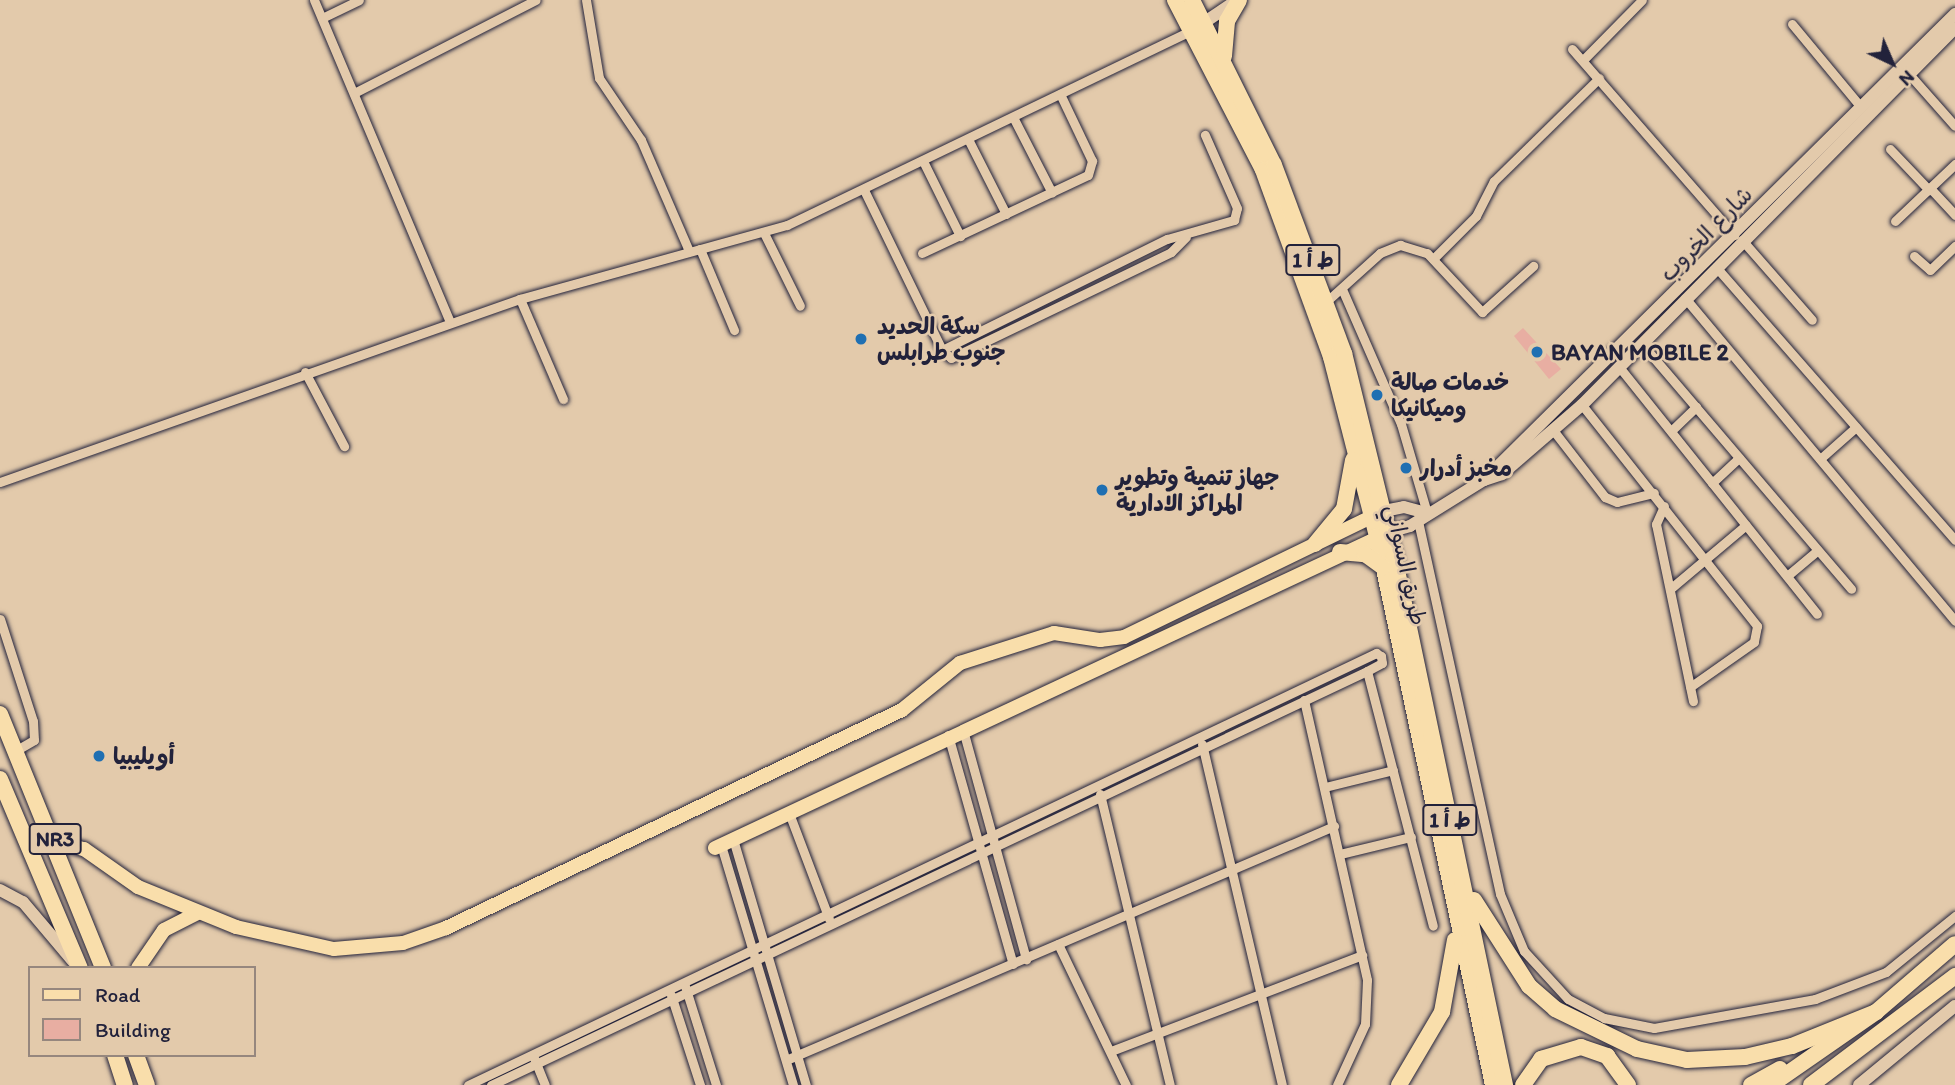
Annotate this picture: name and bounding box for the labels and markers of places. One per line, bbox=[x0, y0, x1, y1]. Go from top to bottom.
place label: سكة الحديد جنوب طرابلس bbox=[877, 312, 1006, 366]
marker: سكة الحديد جنوب طرابلس bbox=[851, 329, 871, 349]
place label: BAYAN MOBILE 2 bbox=[1551, 338, 1726, 366]
marker: BAYAN MOBILE 2 bbox=[1529, 344, 1545, 360]
place label: خدمات صالة وميكانيكا bbox=[1391, 368, 1509, 422]
marker: خدمات صالة وميكانيكا bbox=[1369, 387, 1385, 403]
place label: مخبز أدرار bbox=[1420, 454, 1512, 482]
marker: مخبز أدرار bbox=[1398, 460, 1414, 476]
place label: جهاز تنمية وتطوير المراكز الادارية bbox=[1116, 463, 1279, 517]
marker: جهاز تنمية وتطوير المراكز الادارية bbox=[1094, 482, 1110, 498]
place label: أويليبيا bbox=[113, 742, 174, 770]
marker: أويليبيا bbox=[91, 748, 107, 764]

